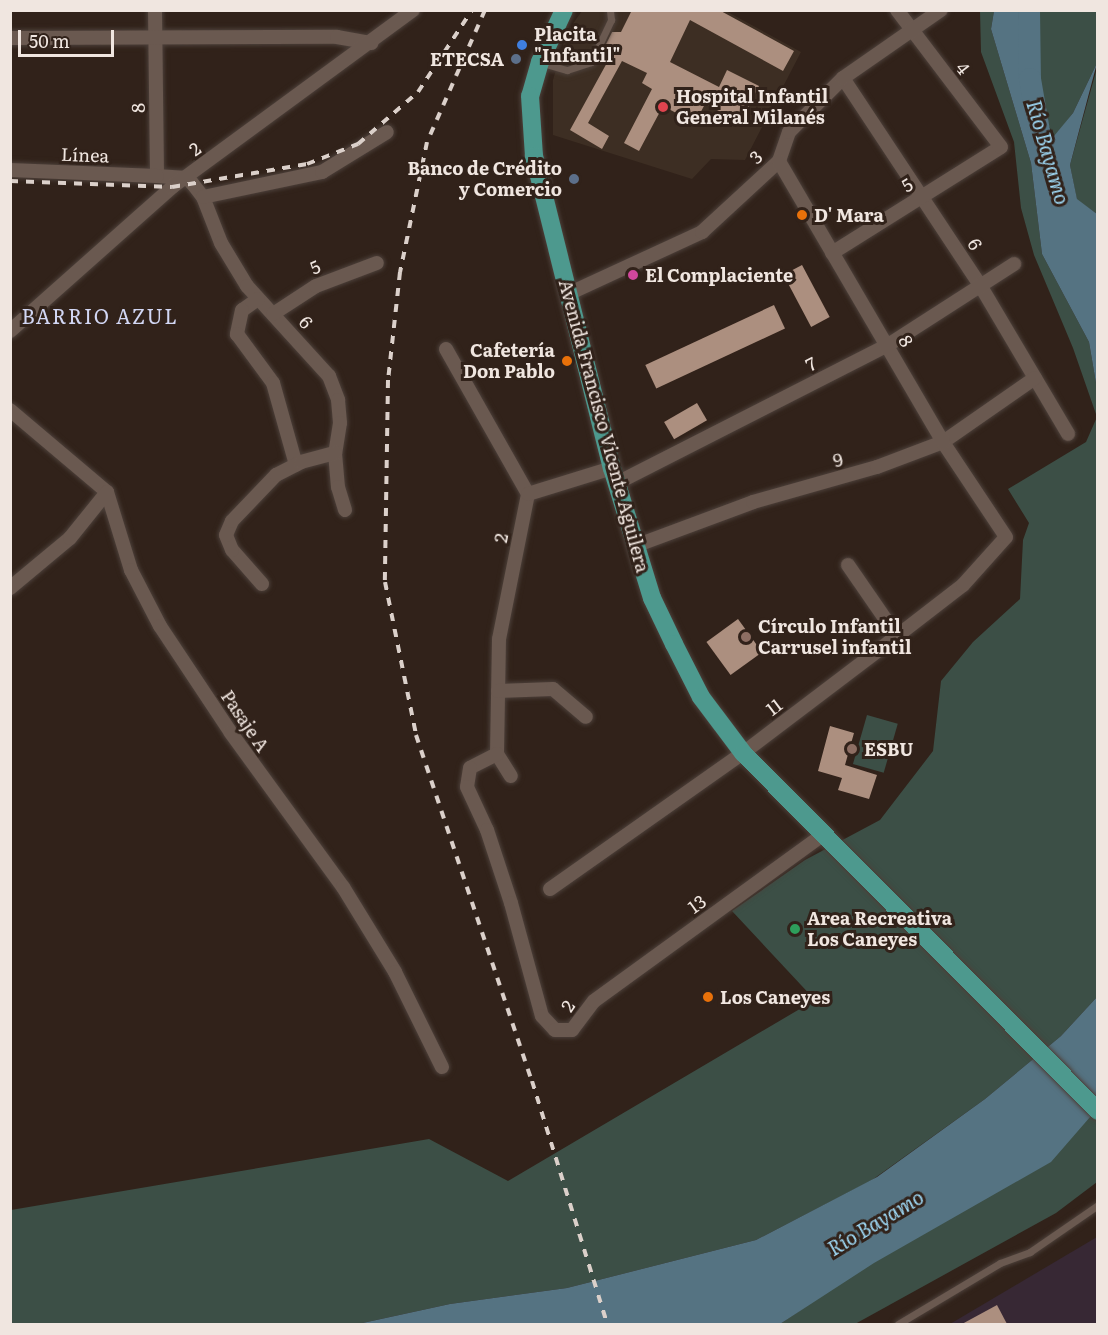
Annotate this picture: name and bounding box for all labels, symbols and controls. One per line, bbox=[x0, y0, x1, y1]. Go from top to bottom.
scale bar bbox=[21, 18, 117, 56]
place label: Placita "Infantil" bbox=[534, 24, 620, 66]
text: 50 m bbox=[29, 27, 70, 54]
marker: Placita "Infantil" bbox=[515, 38, 529, 52]
place label: ETECSA bbox=[430, 48, 504, 70]
marker: ETECSA bbox=[509, 52, 523, 66]
street label: 4 bbox=[951, 57, 975, 79]
place label: Hospital Infantil General Milanés bbox=[676, 86, 828, 128]
water label: Río Bayamo bbox=[1023, 97, 1075, 207]
marker: Hospital Infantil General Milanés bbox=[654, 98, 672, 116]
street label: 8 bbox=[127, 103, 149, 113]
street label: 2 bbox=[185, 138, 205, 160]
street label: Línea bbox=[60, 143, 110, 167]
street label: 3 bbox=[745, 146, 767, 168]
place label: Banco de Crédito y Comercio bbox=[408, 158, 562, 201]
marker: Banco de Crédito y Comercio bbox=[567, 172, 581, 186]
street label: 5 bbox=[897, 173, 917, 197]
place label: D' Mara bbox=[814, 204, 884, 226]
marker: D' Mara bbox=[795, 208, 809, 222]
street label: 6 bbox=[963, 234, 987, 254]
street label: 5 bbox=[306, 255, 324, 279]
place label: El Complaciente bbox=[645, 264, 793, 286]
marker: El Complaciente bbox=[626, 268, 640, 282]
street label: Avenida Francisco Vicente Aguilera bbox=[554, 277, 654, 575]
district label: BARRIO AZUL bbox=[21, 303, 179, 327]
street label: 6 bbox=[295, 311, 317, 333]
street label: 8 bbox=[894, 331, 918, 351]
place label: Cafetería Don Pablo bbox=[463, 340, 555, 382]
street label: 7 bbox=[802, 352, 820, 376]
marker: Cafetería Don Pablo bbox=[560, 354, 574, 368]
street label: 9 bbox=[830, 448, 846, 472]
street label: 2 bbox=[490, 531, 512, 545]
place label: Círculo Infantil Carrusel infantil bbox=[758, 616, 912, 658]
marker: Círculo Infantil Carrusel infantil bbox=[739, 630, 753, 644]
street label: Pasaje A bbox=[217, 686, 273, 756]
street label: 11 bbox=[762, 694, 786, 720]
place label: ESBU bbox=[864, 738, 913, 760]
marker: ESBU bbox=[845, 742, 859, 756]
street label: 13 bbox=[684, 890, 710, 918]
place label: Area Recreativa Los Caneyes bbox=[807, 908, 952, 950]
marker: Area Recreativa Los Caneyes bbox=[788, 922, 802, 936]
place label: Los Caneyes bbox=[720, 986, 830, 1008]
marker: Los Caneyes bbox=[701, 990, 715, 1004]
street label: 2 bbox=[557, 996, 579, 1016]
water label: Río Bayamo bbox=[823, 1184, 927, 1260]

